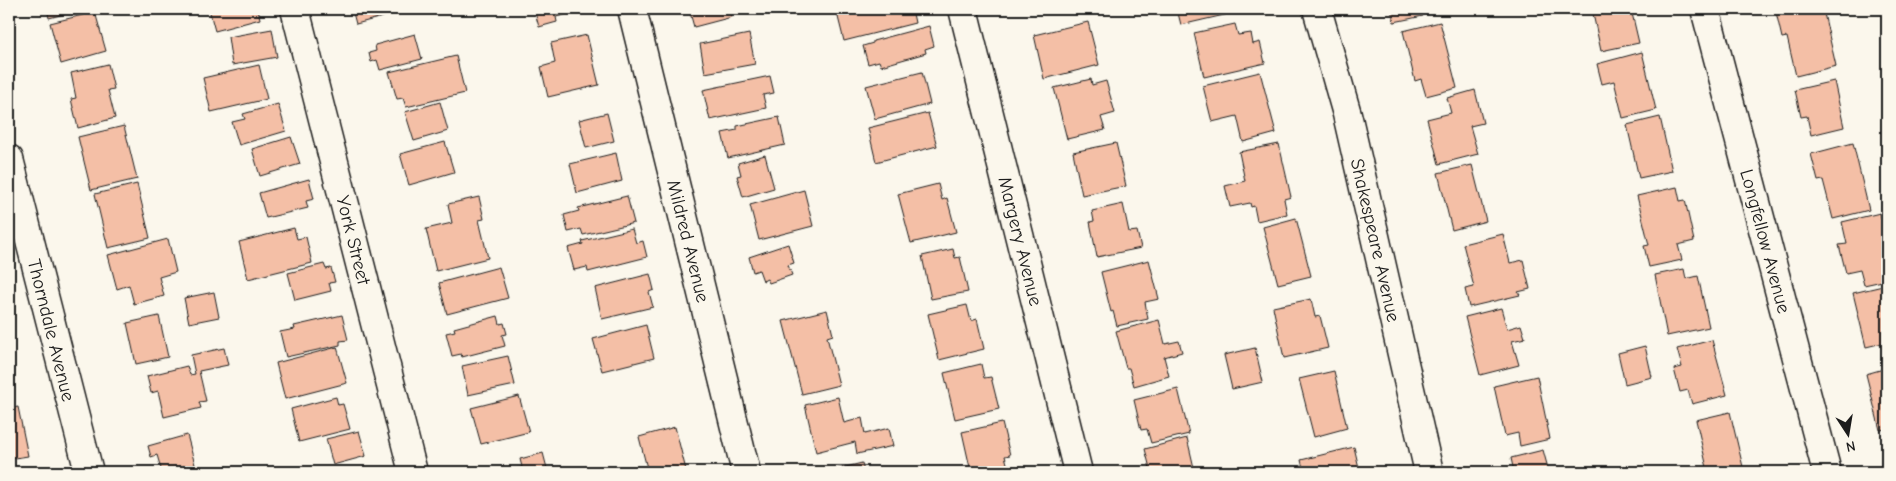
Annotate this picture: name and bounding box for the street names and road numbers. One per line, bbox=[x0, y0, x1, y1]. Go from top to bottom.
street label: Shakespeare Avenue bbox=[1346, 156, 1405, 324]
street label: Longfellow Avenue bbox=[1735, 167, 1795, 316]
street label: Margery Avenue bbox=[993, 174, 1047, 308]
street label: Mildred Avenue bbox=[662, 178, 714, 305]
street label: York Street bbox=[331, 194, 375, 288]
street label: Thorndale Avenue bbox=[23, 257, 79, 404]

